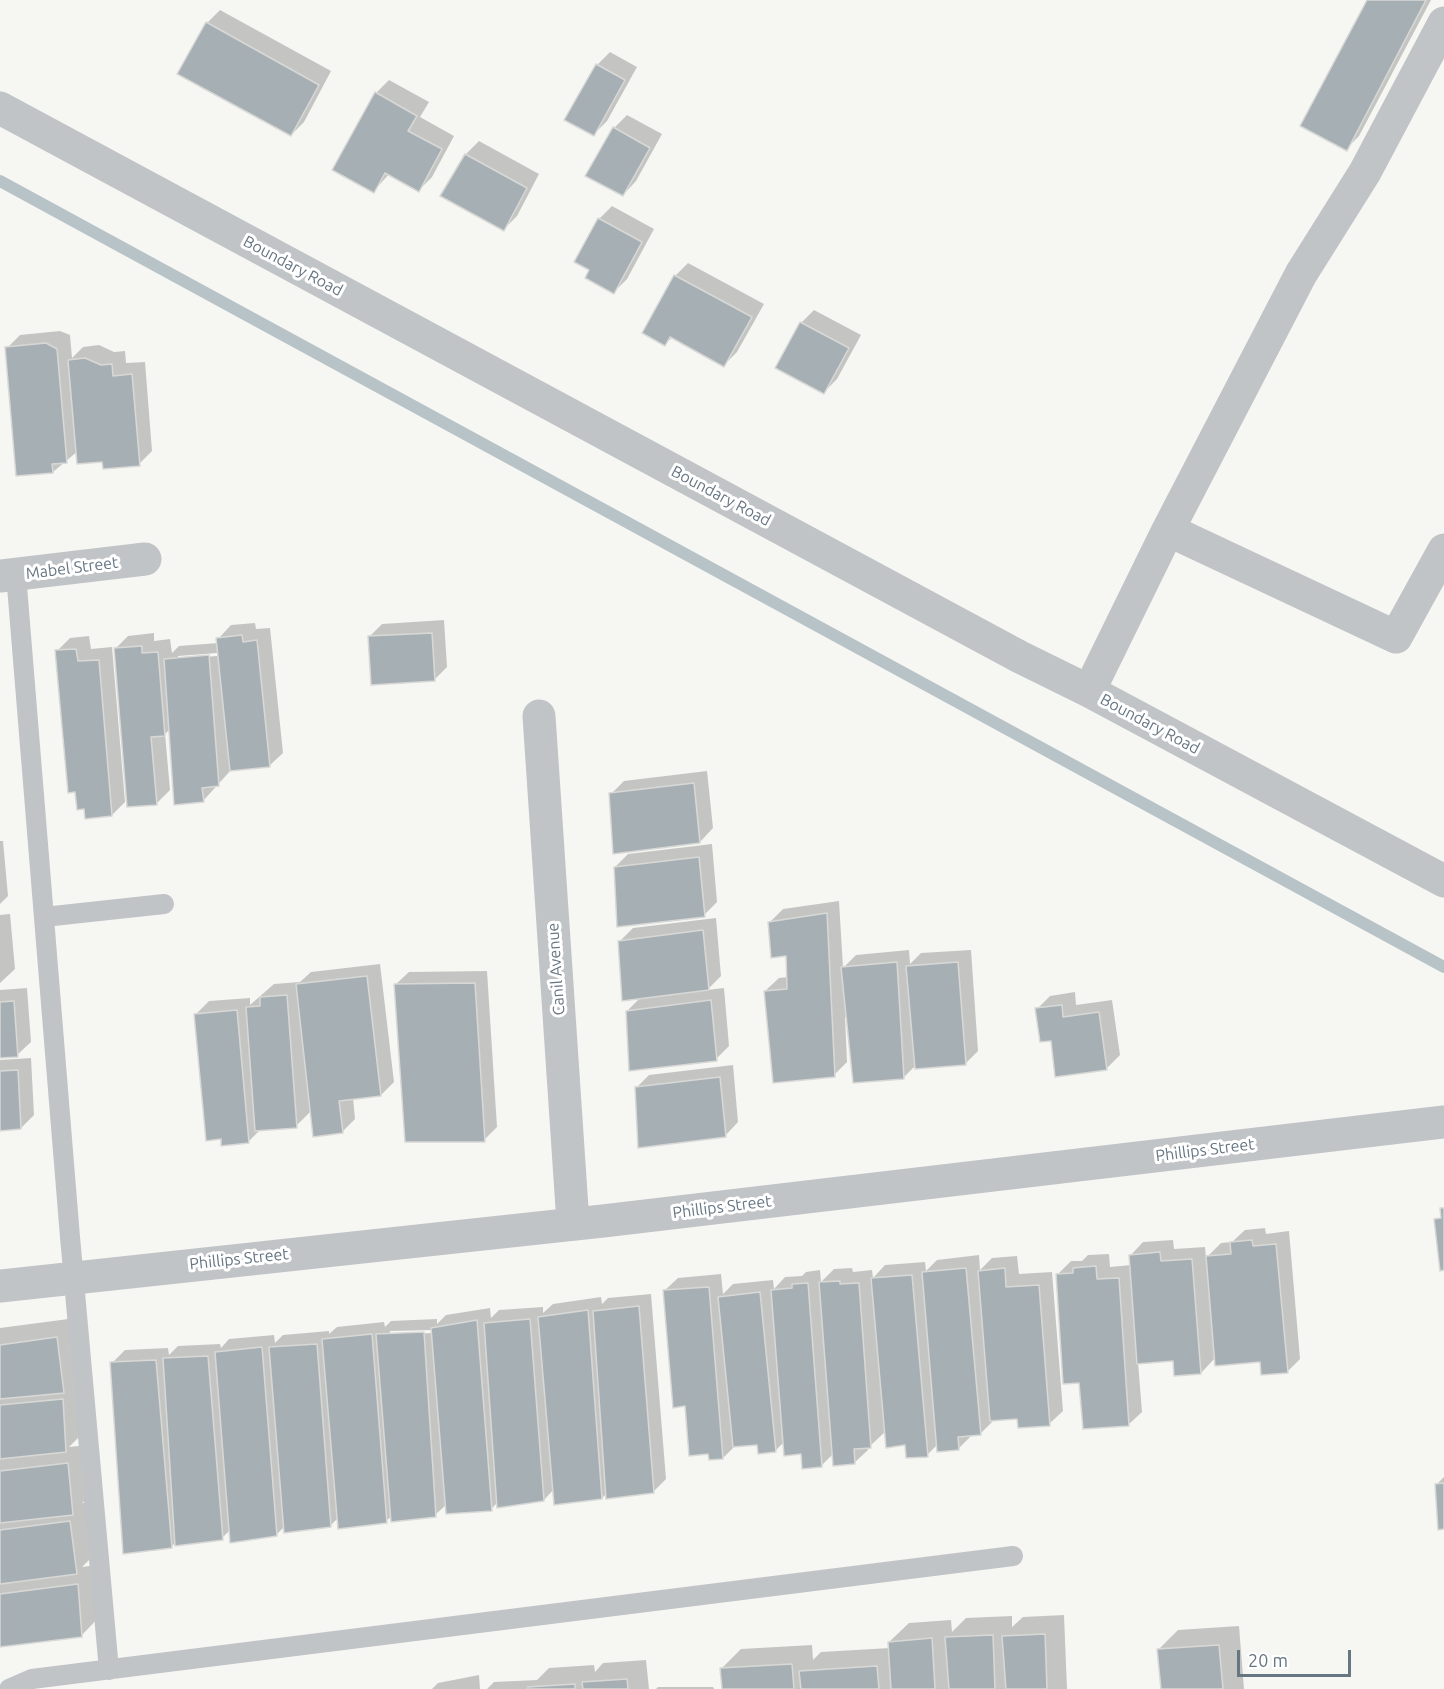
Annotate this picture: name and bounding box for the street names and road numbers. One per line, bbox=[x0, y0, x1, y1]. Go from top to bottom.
street label: Boundary Road bbox=[240, 232, 346, 300]
street label: Boundary Road bbox=[668, 462, 774, 530]
street label: Mabel Street bbox=[25, 553, 119, 583]
street label: Boundary Road bbox=[1097, 690, 1203, 758]
street label: Canil Avenue bbox=[543, 922, 569, 1016]
street label: Phillips Street bbox=[1154, 1134, 1256, 1166]
street label: Phillips Street bbox=[671, 1191, 773, 1223]
street label: Phillips Street bbox=[189, 1244, 289, 1274]

